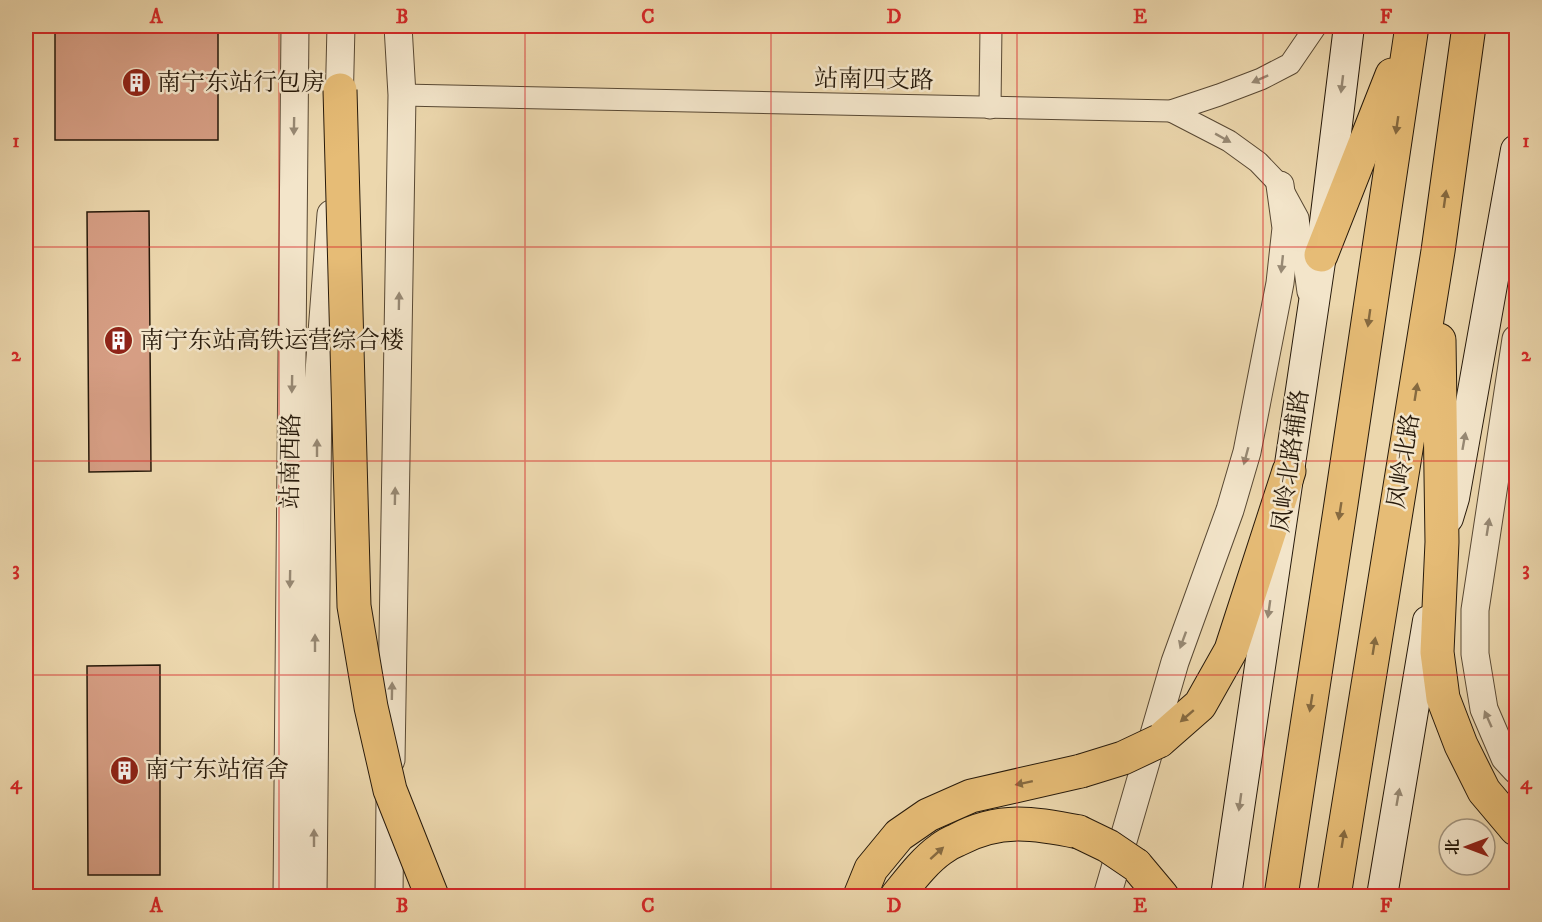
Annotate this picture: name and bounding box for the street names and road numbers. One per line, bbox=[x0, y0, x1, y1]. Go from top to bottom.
street label: 站南四支路 bbox=[814, 64, 934, 96]
street label: 凤岭北路辅路 bbox=[1266, 388, 1316, 534]
street label: 凤岭北路 bbox=[1382, 411, 1426, 511]
street label: 站南西路 bbox=[275, 413, 307, 509]

